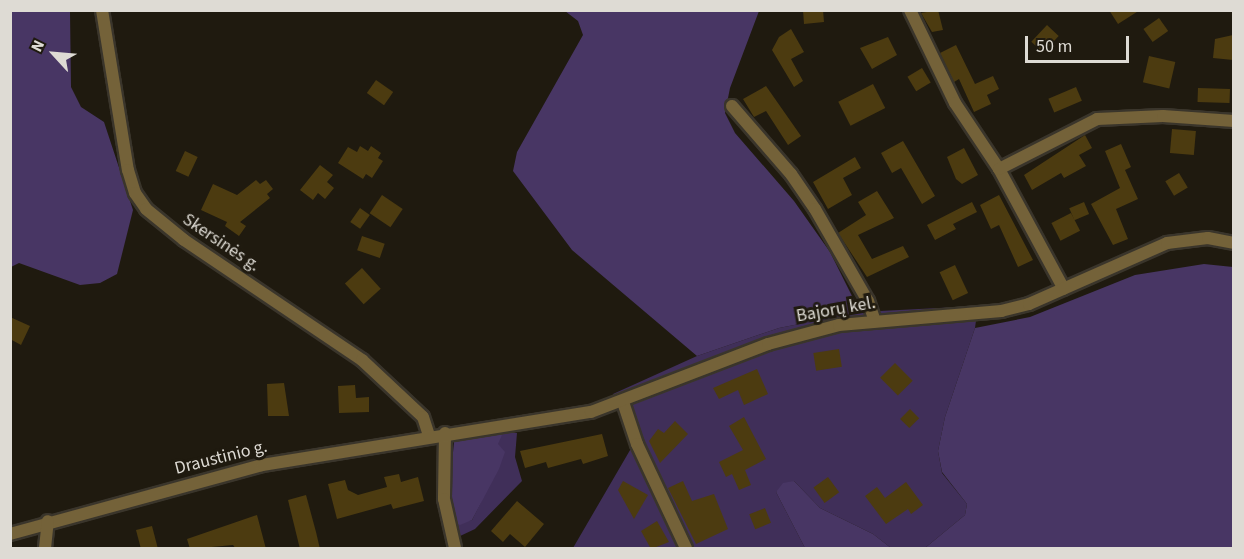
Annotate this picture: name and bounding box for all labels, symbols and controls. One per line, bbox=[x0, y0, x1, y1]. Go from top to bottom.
north arrow bbox=[24, 24, 84, 84]
scale bar bbox=[1028, 24, 1132, 62]
text: 50 m bbox=[1036, 34, 1072, 59]
text: N bbox=[26, 37, 50, 56]
street label: Skersinės g. bbox=[178, 209, 264, 277]
street label: Bajorų kel. bbox=[795, 292, 877, 328]
street label: Draustinio g. bbox=[172, 436, 270, 480]

